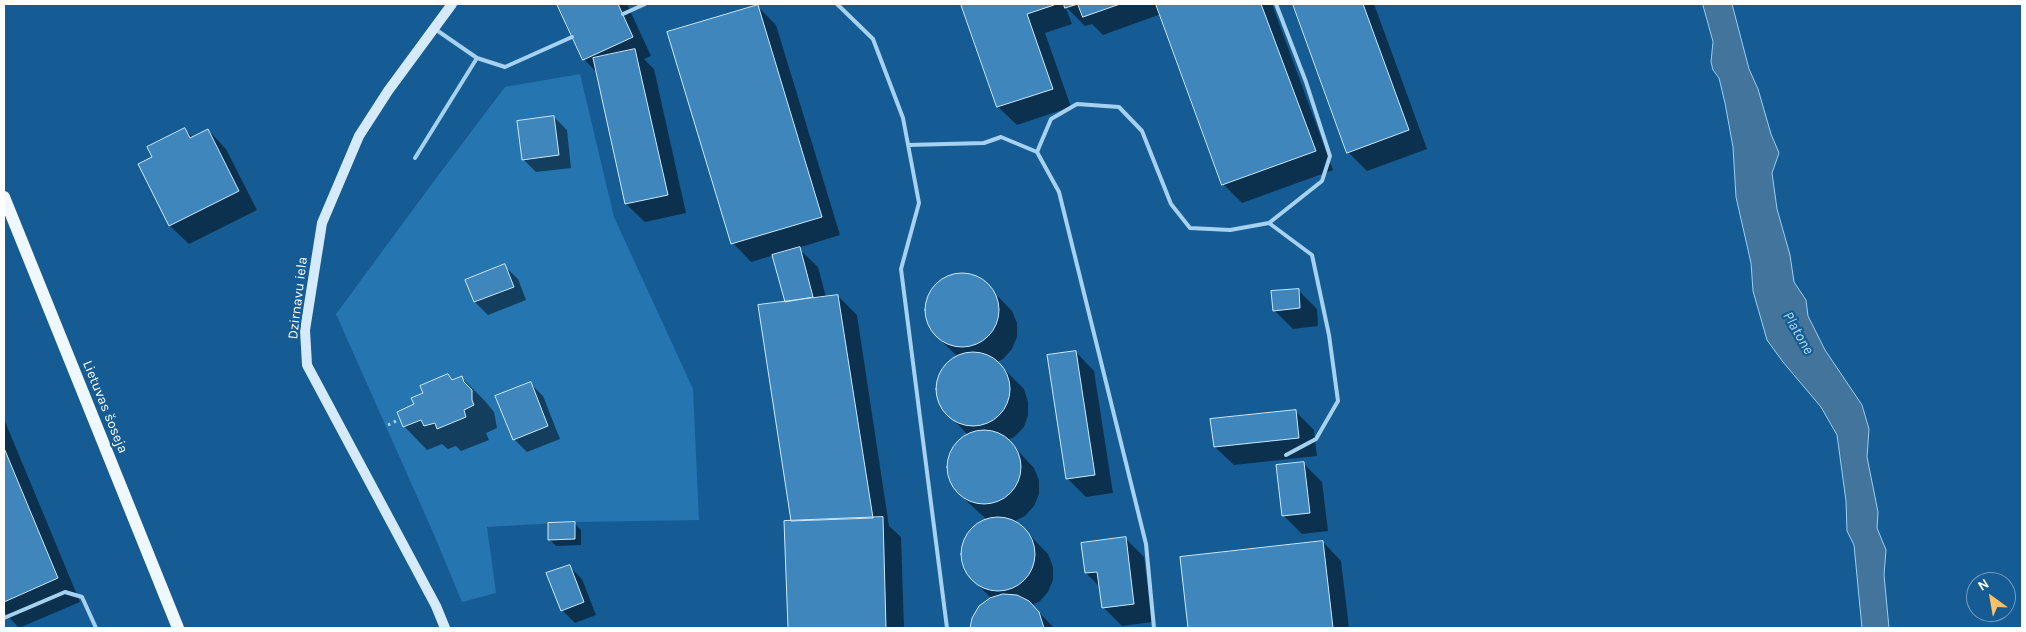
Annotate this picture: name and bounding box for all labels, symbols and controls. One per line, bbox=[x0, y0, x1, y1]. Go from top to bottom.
street label: Dzirnavu iela bbox=[285, 256, 311, 340]
water label: Platone bbox=[1779, 308, 1817, 358]
street label: Lietuvas šoseja bbox=[79, 358, 131, 456]
north arrow bbox=[1966, 572, 2016, 622]
text: N bbox=[1975, 575, 1992, 595]

